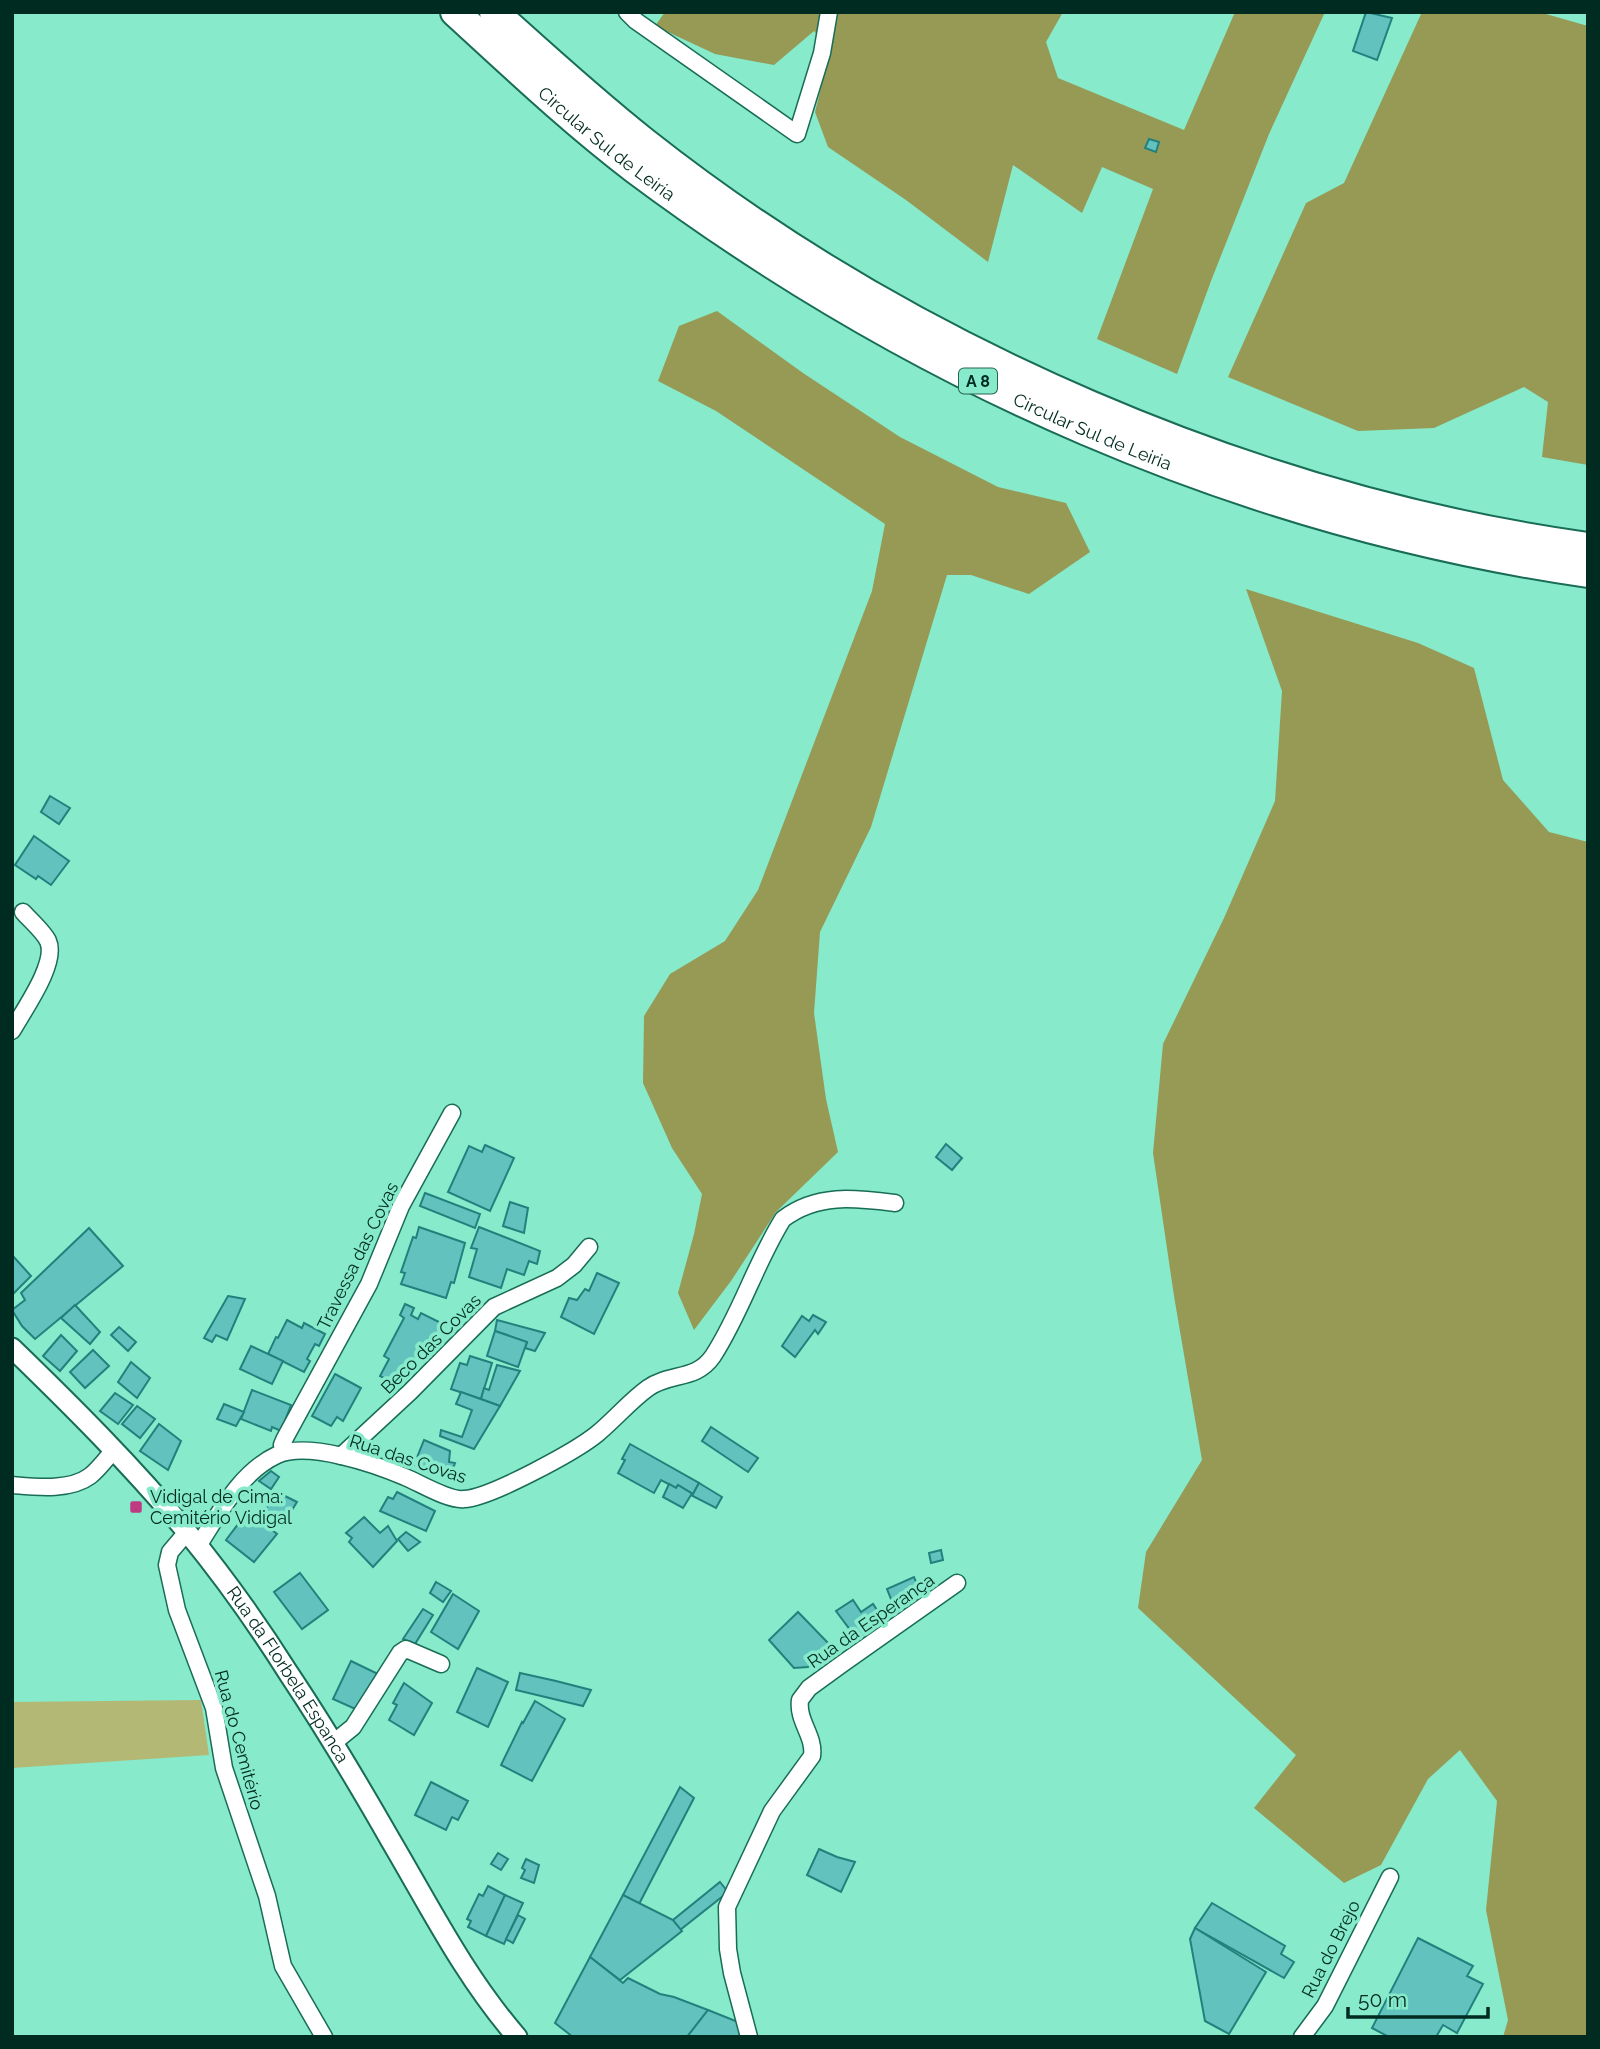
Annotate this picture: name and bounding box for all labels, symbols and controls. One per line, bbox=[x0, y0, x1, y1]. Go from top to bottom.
street label: Circular Sul de Leiria bbox=[534, 82, 679, 205]
road number: A 8 bbox=[959, 368, 997, 394]
street label: Circular Sul de Leiria bbox=[1010, 388, 1175, 474]
street label: Travessa das Covas bbox=[313, 1178, 403, 1333]
street label: Beco das Covas bbox=[376, 1289, 485, 1398]
street label: Rua das Covas bbox=[347, 1430, 470, 1487]
place label: Vidigal de Cima: Cemitério Vidigal bbox=[150, 1486, 292, 1528]
marker: Vidigal de Cima: Cemitério Vidigal bbox=[128, 1499, 144, 1515]
street label: Rua da Esperança bbox=[803, 1569, 938, 1672]
street label: Rua da Florbela Espanca bbox=[223, 1582, 354, 1767]
street label: Rua do Cemitério bbox=[211, 1668, 268, 1812]
street label: Rua do Brejo bbox=[1297, 1896, 1364, 2001]
scale bar bbox=[1348, 1976, 1488, 2020]
text: 50 m bbox=[1358, 1987, 1407, 2012]

